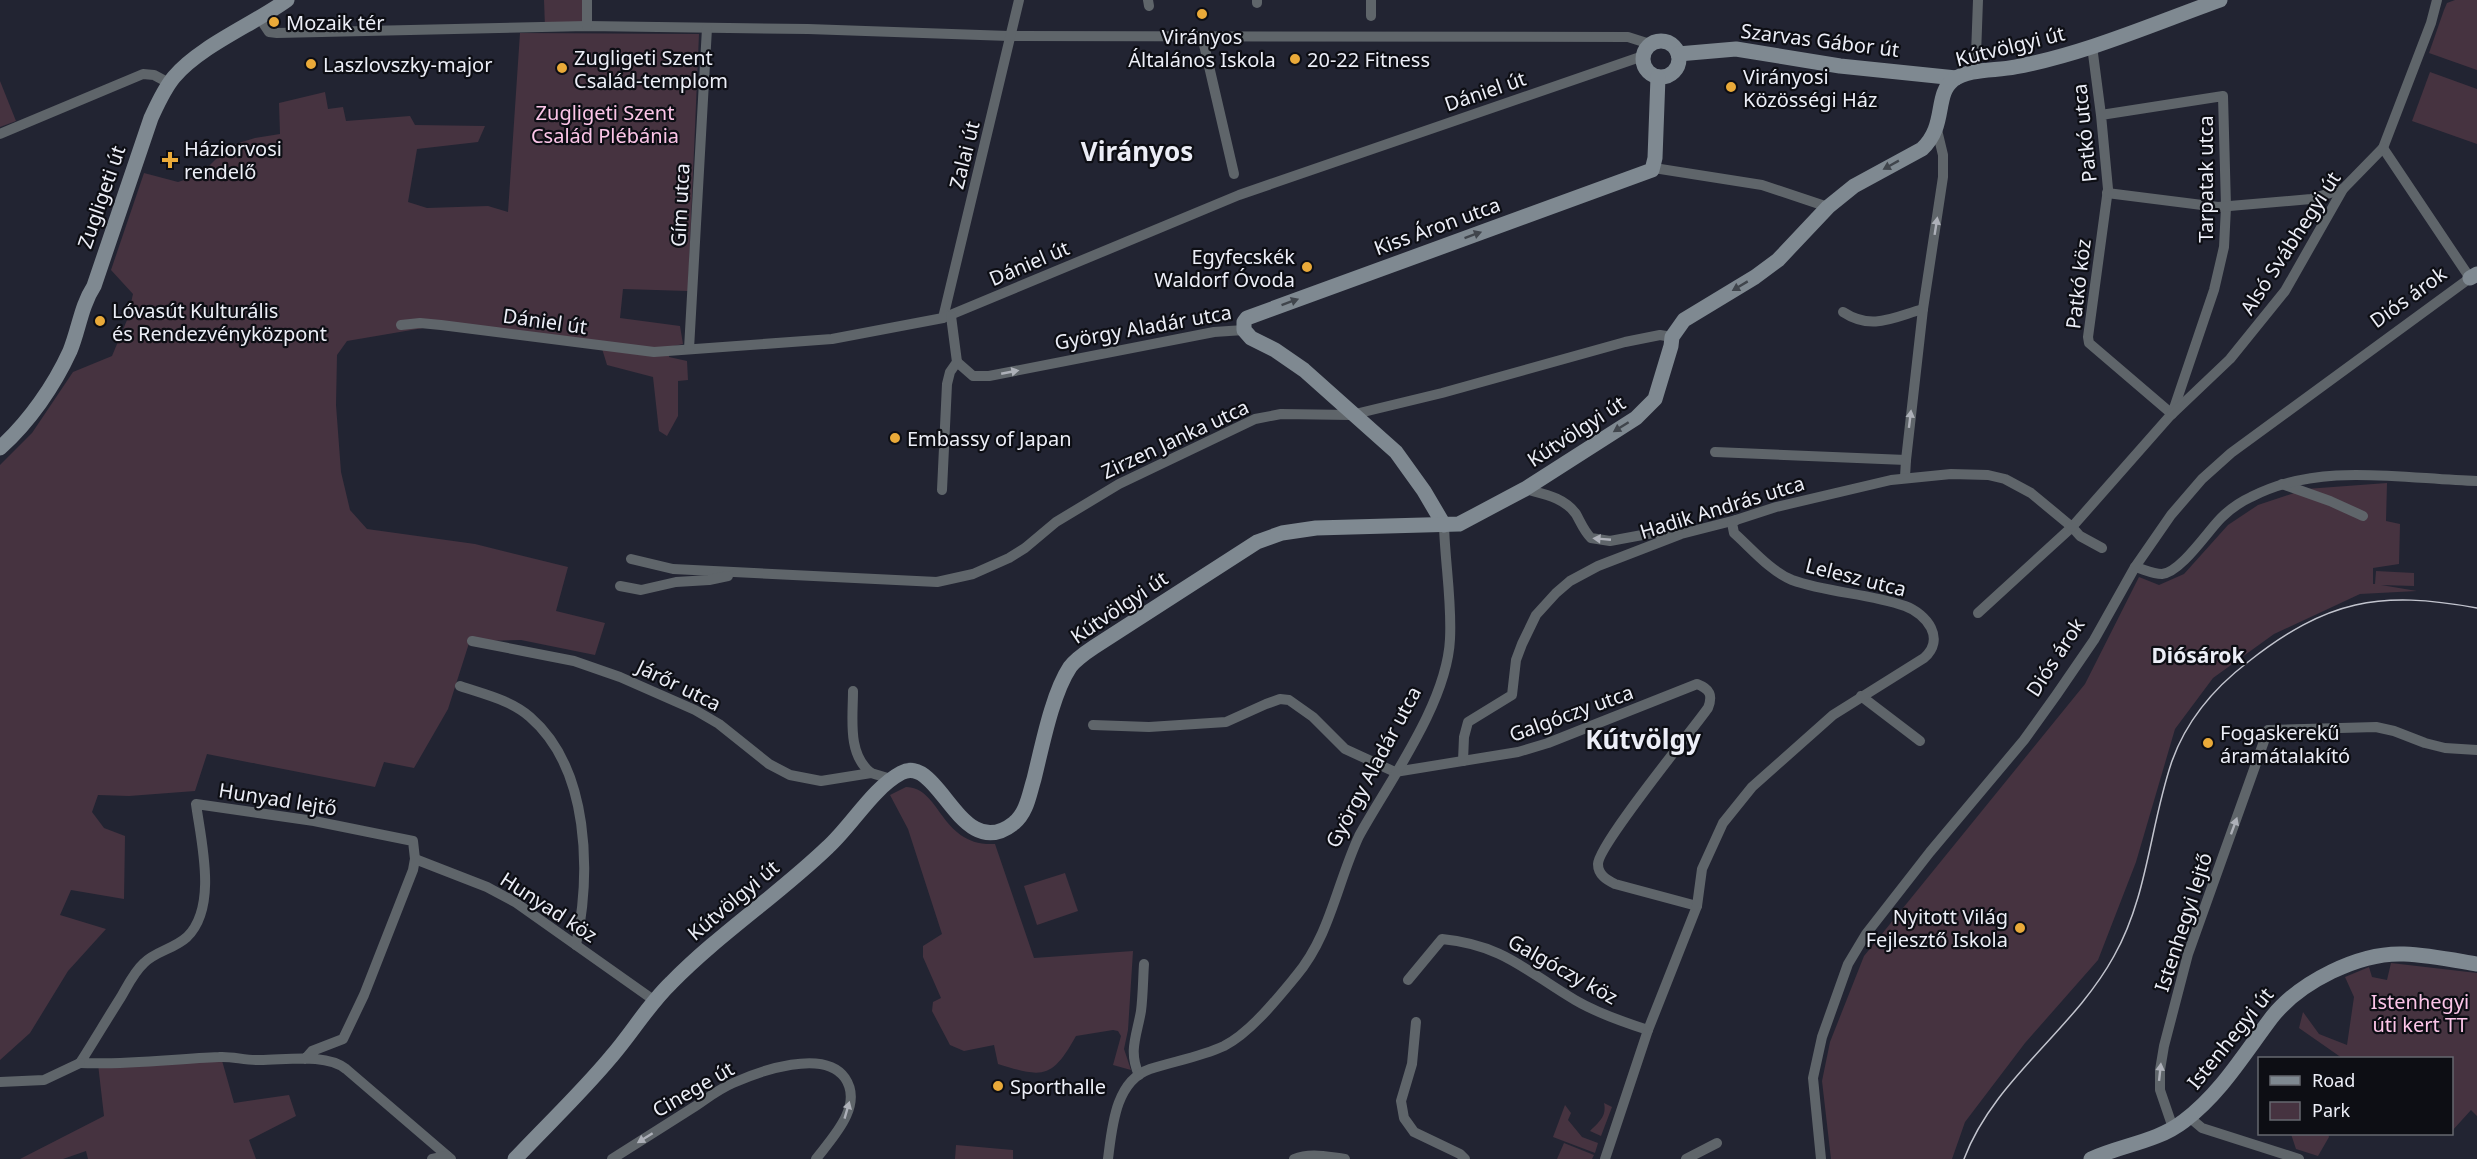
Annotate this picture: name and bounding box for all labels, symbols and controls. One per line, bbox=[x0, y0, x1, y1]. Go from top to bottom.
marker: Virányos Általános Iskola bbox=[1195, 7, 1209, 21]
place label: Mozaik tér bbox=[286, 9, 384, 36]
marker: Mozaik tér bbox=[267, 15, 281, 29]
street label: Szarvas Gábor út bbox=[1739, 17, 1901, 63]
street label: Kútvölgyi út bbox=[1952, 19, 2068, 73]
place label: Virányos Általános Iskola bbox=[1128, 23, 1276, 73]
place label: Zugligeti Szent Család-templom bbox=[574, 44, 728, 94]
place label: 20-22 Fitness bbox=[1307, 46, 1430, 73]
place label: Laszlovszky-major bbox=[323, 51, 492, 78]
marker: 20-22 Fitness bbox=[1288, 52, 1302, 66]
marker: Laszlovszky-major bbox=[304, 57, 318, 71]
marker: Zugligeti Szent Család-templom bbox=[555, 61, 569, 75]
place label: Virányosi Közösségi Ház bbox=[1743, 63, 1877, 113]
street label: Dániel út bbox=[1441, 64, 1529, 118]
marker: Virányosi Közösségi Ház bbox=[1724, 80, 1738, 94]
street label: Patkó utca bbox=[2065, 82, 2103, 184]
park label: Zugligeti Szent Család Plébánia bbox=[531, 99, 679, 149]
street label: Tarpatak utca bbox=[2192, 115, 2219, 243]
street label: Zalai út bbox=[943, 118, 985, 192]
district label: Virányos bbox=[1081, 133, 1193, 169]
place label: Háziorvosi rendelő bbox=[184, 135, 282, 185]
street label: Zugligeti út bbox=[71, 142, 131, 252]
marker: Háziorvosi rendelő bbox=[161, 151, 179, 169]
one-way arrow bbox=[1882, 160, 1899, 170]
street label: Gím utca bbox=[664, 162, 696, 248]
street label: Alsó Svábhegyi út bbox=[2234, 166, 2346, 320]
street label: Kiss Áron utca bbox=[1370, 191, 1504, 261]
one-way arrow bbox=[1931, 216, 1940, 235]
one-way arrow bbox=[1464, 229, 1482, 239]
street label: Dániel út bbox=[985, 234, 1073, 292]
street label: Patkó köz bbox=[2059, 237, 2097, 331]
place label: Egyfecskék Waldorf Óvoda bbox=[1154, 243, 1295, 293]
marker: Egyfecskék Waldorf Óvoda bbox=[1300, 260, 1314, 274]
street label: Diós árok bbox=[2364, 260, 2452, 334]
one-way arrow bbox=[1732, 281, 1748, 292]
place label: Lóvasút Kulturális és Rendezvényközpont bbox=[112, 297, 327, 347]
one-way arrow bbox=[1281, 297, 1299, 307]
street label: György Aladár utca bbox=[1052, 298, 1234, 356]
street label: Dániel út bbox=[501, 302, 589, 340]
marker: Lóvasút Kulturális és Rendezvényközpont bbox=[93, 314, 107, 328]
one-way arrow bbox=[1001, 367, 1020, 376]
street label: Kútvölgyi út bbox=[1522, 389, 1630, 473]
street label: Zirzen Janka utca bbox=[1097, 393, 1253, 485]
one-way arrow bbox=[1906, 409, 1915, 428]
one-way arrow bbox=[1613, 422, 1630, 433]
place label: Embassy of Japan bbox=[907, 425, 1072, 452]
marker: Embassy of Japan bbox=[888, 431, 902, 445]
street label: Hadik András utca bbox=[1636, 469, 1808, 545]
one-way arrow bbox=[1593, 535, 1612, 544]
street label: Lelesz utca bbox=[1803, 551, 1909, 603]
street label: Kútvölgyi út bbox=[1065, 565, 1173, 649]
street label: Diós árok bbox=[2020, 612, 2091, 701]
district label: Diósárok bbox=[2151, 641, 2245, 669]
street label: Járőr utca bbox=[631, 652, 726, 717]
street label: Galgóczy utca bbox=[1505, 678, 1637, 748]
street label: György Aladár utca bbox=[1319, 682, 1427, 852]
place label: Fogaskerekű áramátalakító bbox=[2220, 719, 2350, 769]
district label: Kútvölgy bbox=[1585, 721, 1701, 757]
marker: Fogaskerekű áramátalakító bbox=[2201, 736, 2215, 750]
street label: Hunyad lejtő bbox=[217, 776, 339, 822]
one-way arrow bbox=[2229, 817, 2239, 835]
street label: Istenhegyi lejtő bbox=[2148, 849, 2218, 995]
street label: Kútvölgyi út bbox=[681, 854, 785, 946]
street label: Hunyad köz bbox=[495, 866, 603, 948]
place label: Nyitott Világ Fejlesztő Iskola bbox=[1866, 903, 2008, 953]
marker: Nyitott Világ Fejlesztő Iskola bbox=[2013, 921, 2027, 935]
street label: Galgóczy köz bbox=[1503, 928, 1623, 1010]
street label: Istenhegyi út bbox=[2181, 982, 2279, 1094]
park label: Istenhegyi úti kert TT bbox=[2371, 988, 2469, 1038]
street label: Cinege út bbox=[647, 1055, 739, 1123]
legend bbox=[2258, 1057, 2453, 1135]
one-way arrow bbox=[2155, 1063, 2165, 1082]
text: Road bbox=[2312, 1068, 2355, 1092]
place label: Sporthalle bbox=[1010, 1073, 1106, 1100]
marker: Sporthalle bbox=[991, 1079, 1005, 1093]
text: Park bbox=[2312, 1098, 2350, 1122]
one-way arrow bbox=[843, 1101, 852, 1119]
one-way arrow bbox=[637, 1133, 653, 1144]

